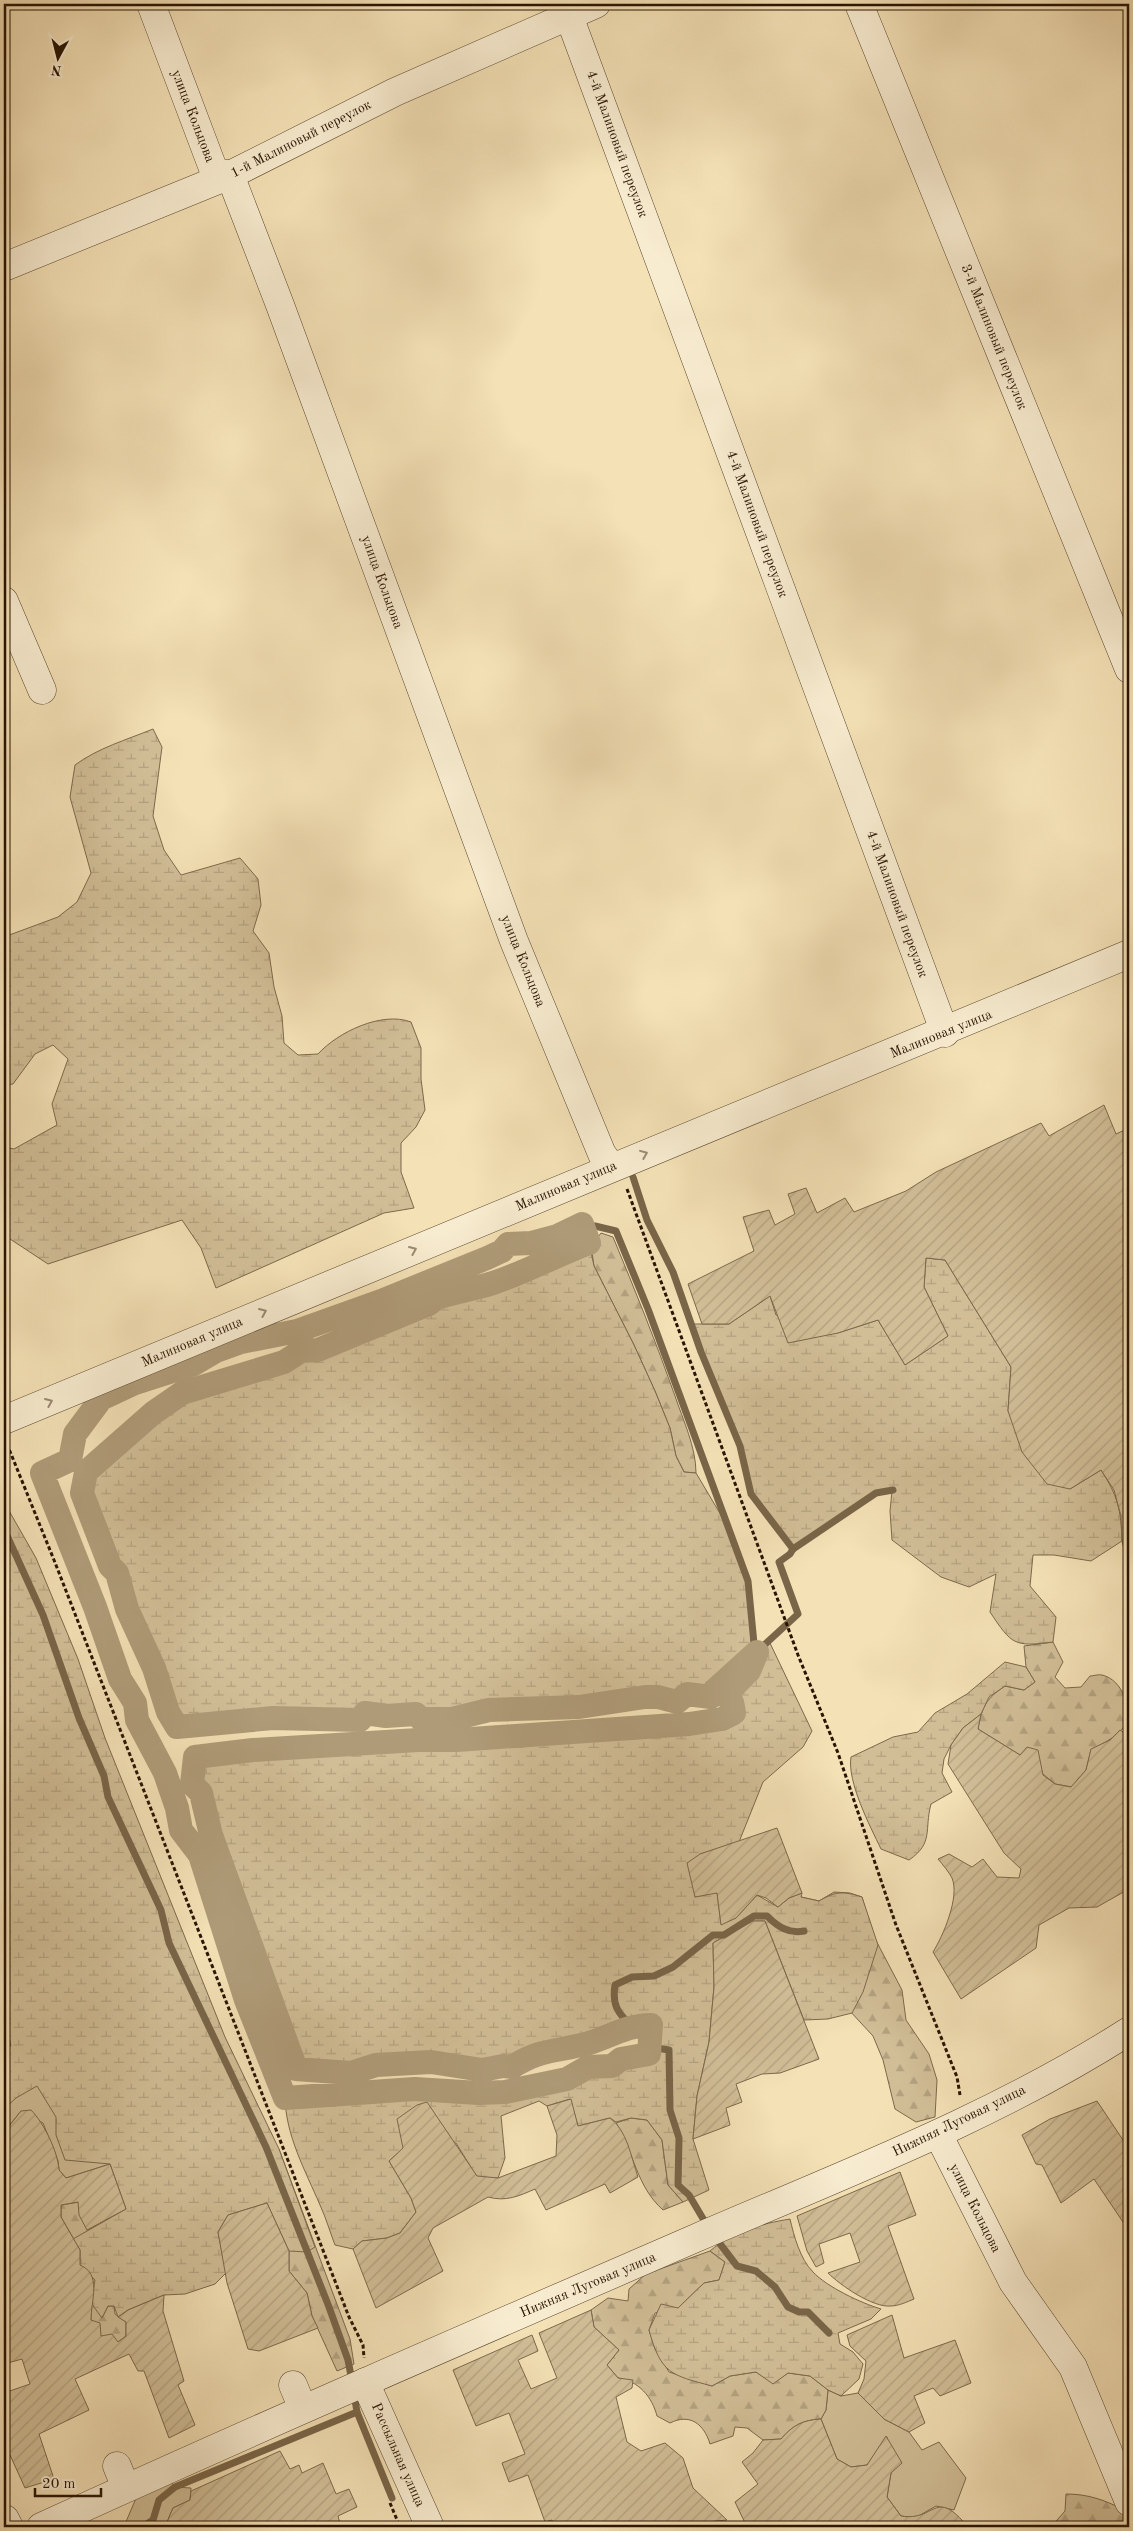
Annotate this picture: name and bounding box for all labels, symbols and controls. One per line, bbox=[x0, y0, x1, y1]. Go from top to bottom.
north arrow bbox=[32, 32, 82, 82]
text: N bbox=[50, 62, 63, 78]
street label: улица Кольцова bbox=[169, 68, 217, 164]
street label: 4-й Малиновый переулок bbox=[584, 69, 650, 219]
street label: 1-й Малиновый переулок bbox=[229, 97, 373, 181]
street label: 3-й Малиновый переулок bbox=[958, 262, 1030, 412]
street label: 4-й Малиновый переулок bbox=[724, 449, 790, 599]
street label: улица Кольцова bbox=[359, 534, 405, 630]
street label: 4-й Малиновый переулок bbox=[864, 829, 930, 979]
street label: улица Кольцова bbox=[498, 913, 548, 1009]
street label: Малиновая улица bbox=[888, 1007, 994, 1061]
one-way arrow bbox=[639, 1150, 648, 1160]
street label: Малиновая улица bbox=[513, 1158, 619, 1214]
one-way arrow bbox=[408, 1245, 417, 1256]
one-way arrow bbox=[258, 1308, 267, 1319]
street label: Малиновая улица bbox=[139, 1314, 245, 1370]
one-way arrow bbox=[44, 1397, 53, 1408]
street label: Нижняя Луговая улица bbox=[890, 2083, 1028, 2159]
street label: улица Кольцова bbox=[947, 2161, 1004, 2255]
street label: Нижняя Луговая улица bbox=[518, 2250, 658, 2320]
street label: Рассыльная улица bbox=[369, 2401, 427, 2509]
scale bar bbox=[35, 2466, 101, 2498]
text: 20 m bbox=[42, 2477, 76, 2492]

